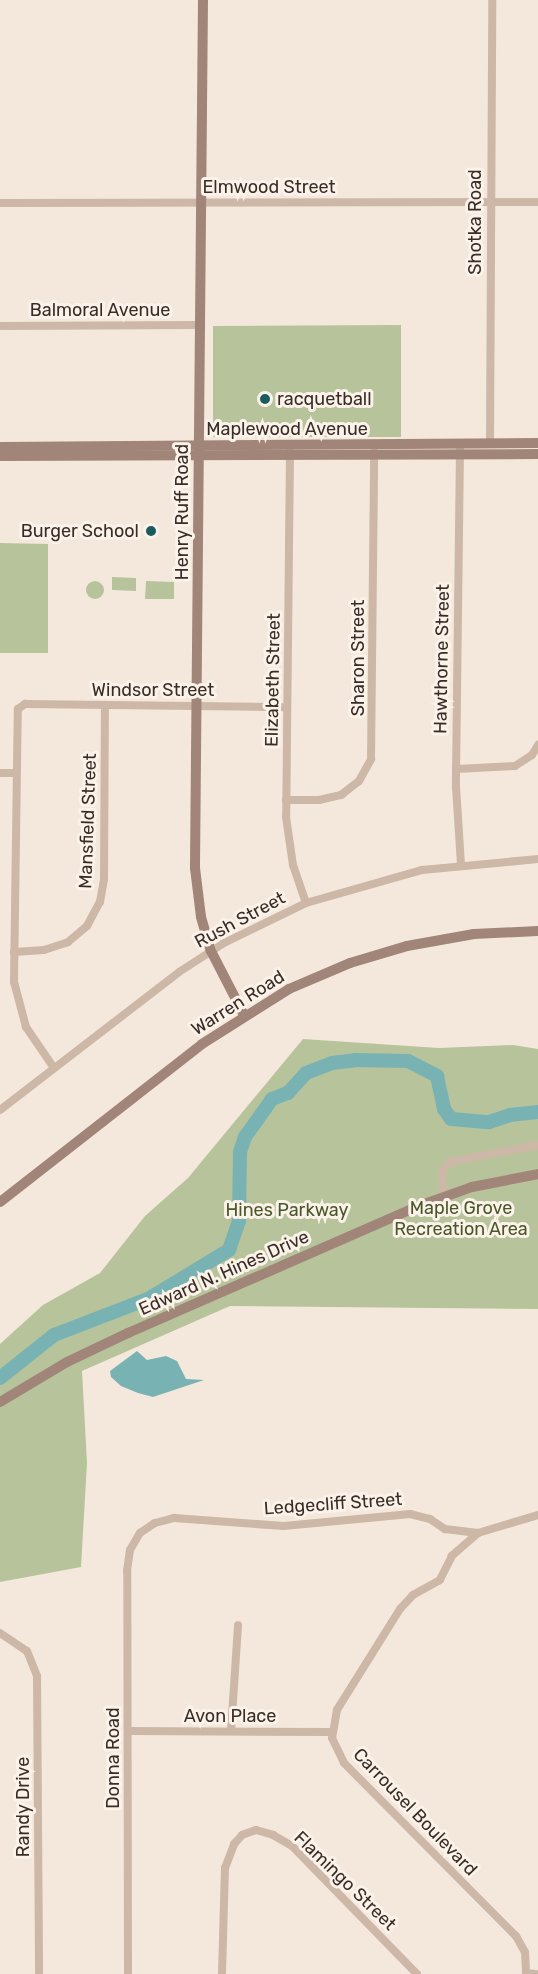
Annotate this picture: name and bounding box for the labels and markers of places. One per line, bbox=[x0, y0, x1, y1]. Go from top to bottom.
place label: racquetball bbox=[277, 388, 372, 410]
marker: racquetball bbox=[258, 392, 272, 406]
place label: Burger School bbox=[20, 520, 139, 542]
marker: Burger School bbox=[144, 524, 158, 538]

